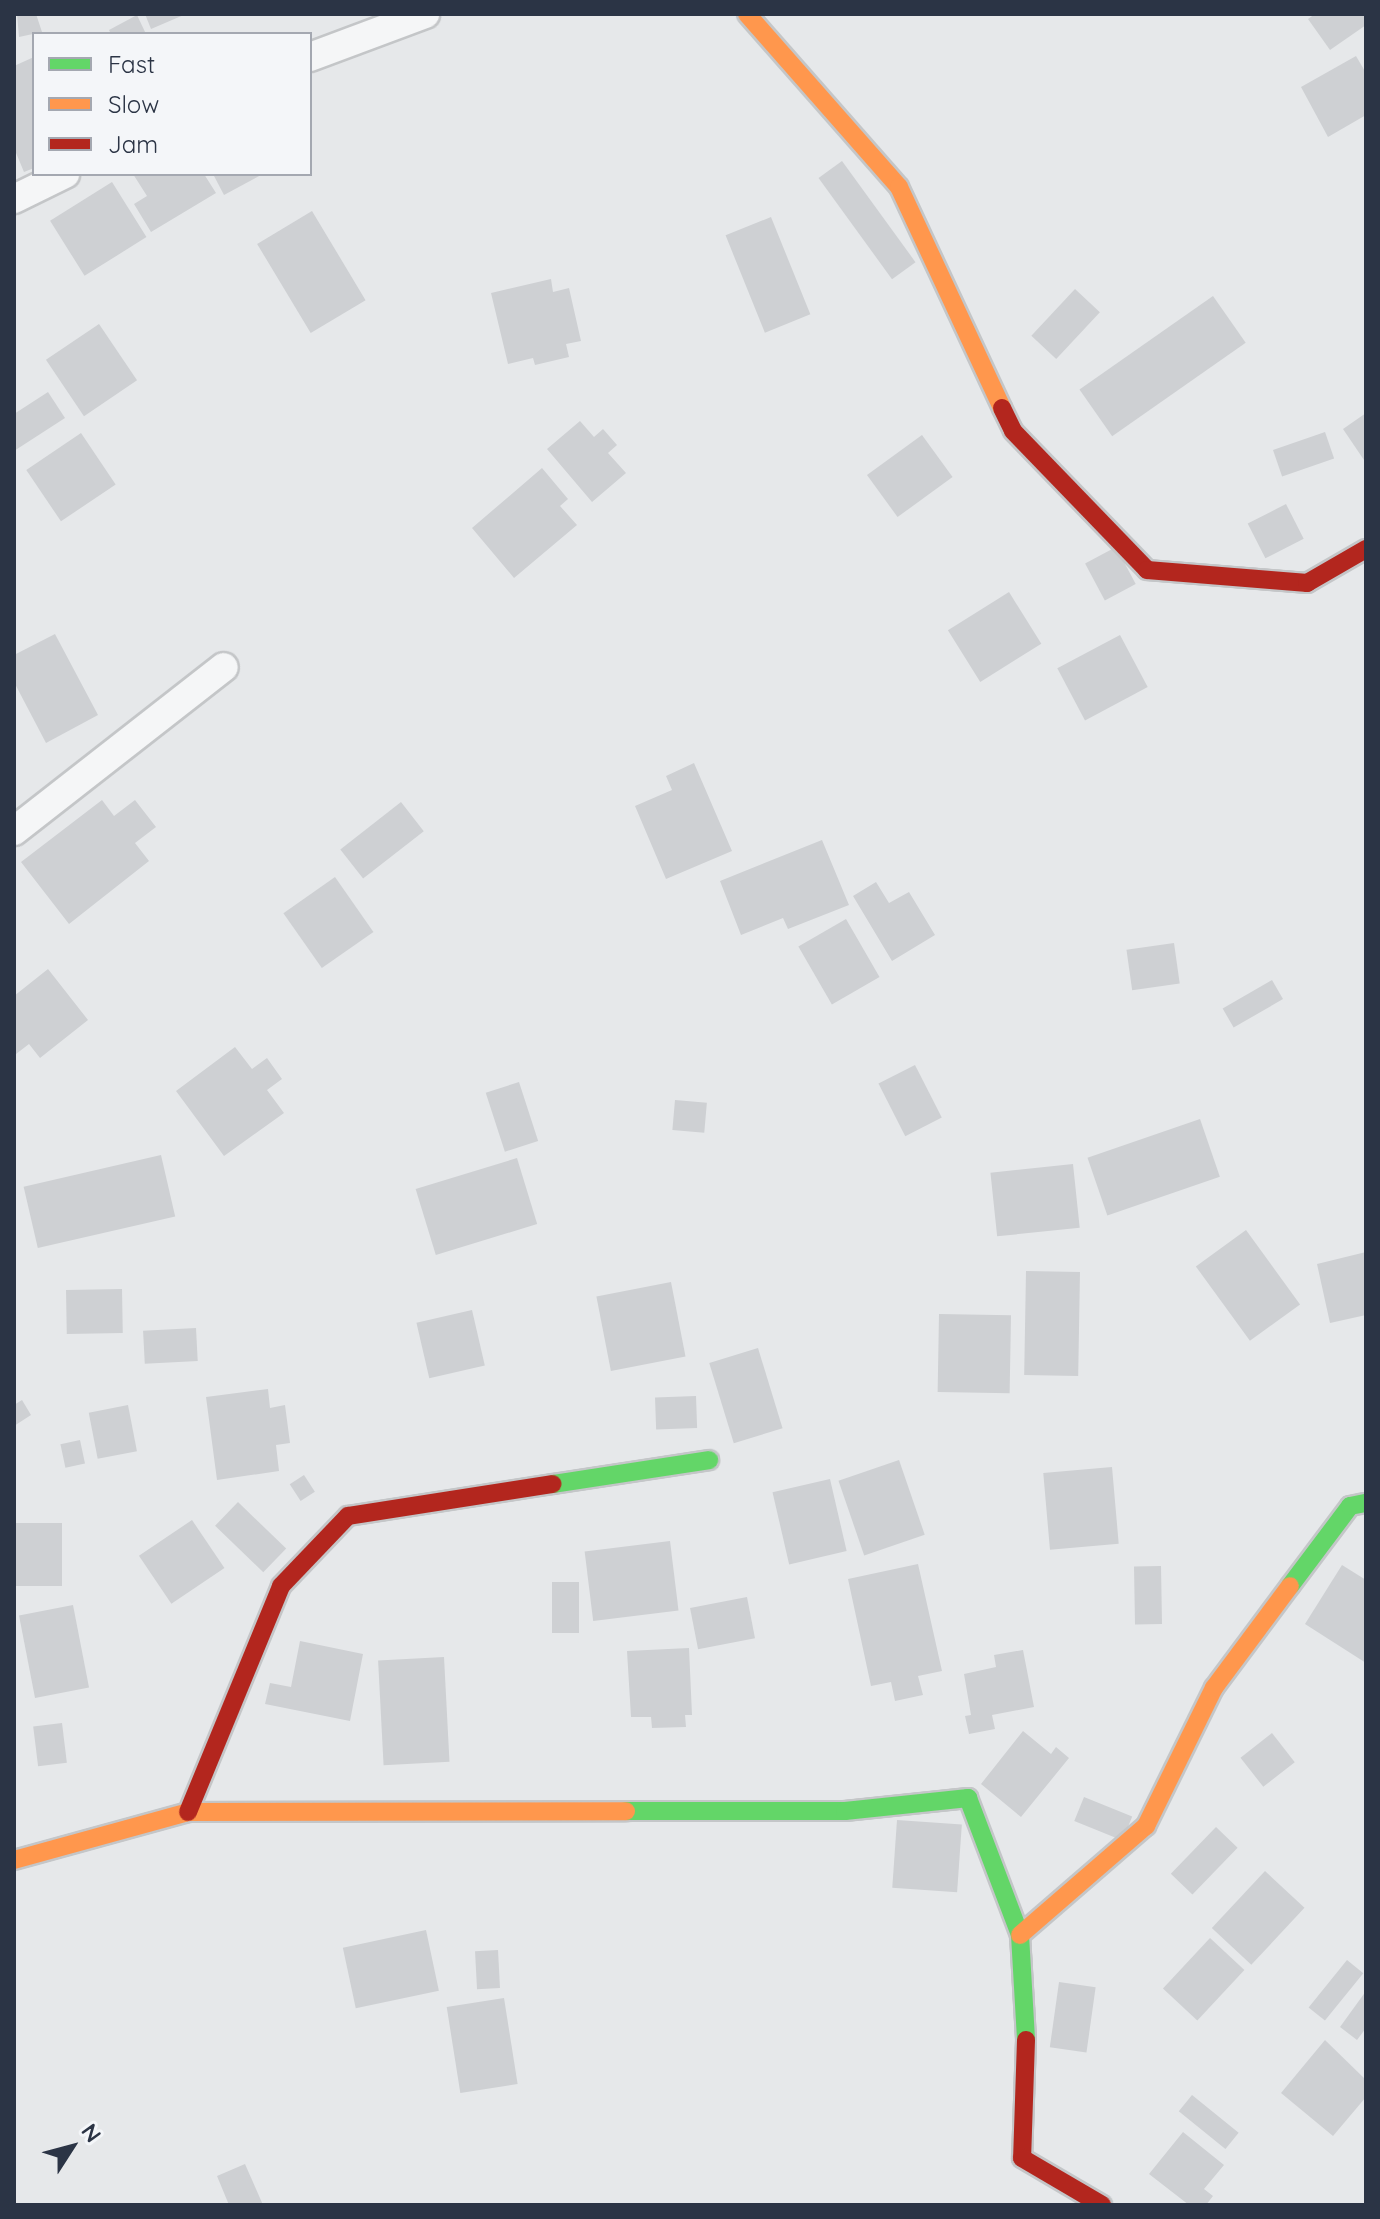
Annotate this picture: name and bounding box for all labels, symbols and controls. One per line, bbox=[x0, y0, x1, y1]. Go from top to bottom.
legend bbox=[32, 32, 312, 176]
text: Fast bbox=[108, 49, 155, 79]
text: Slow bbox=[108, 89, 159, 119]
text: Jam bbox=[108, 129, 158, 159]
north arrow bbox=[32, 2107, 112, 2187]
text: N bbox=[75, 2118, 107, 2148]

